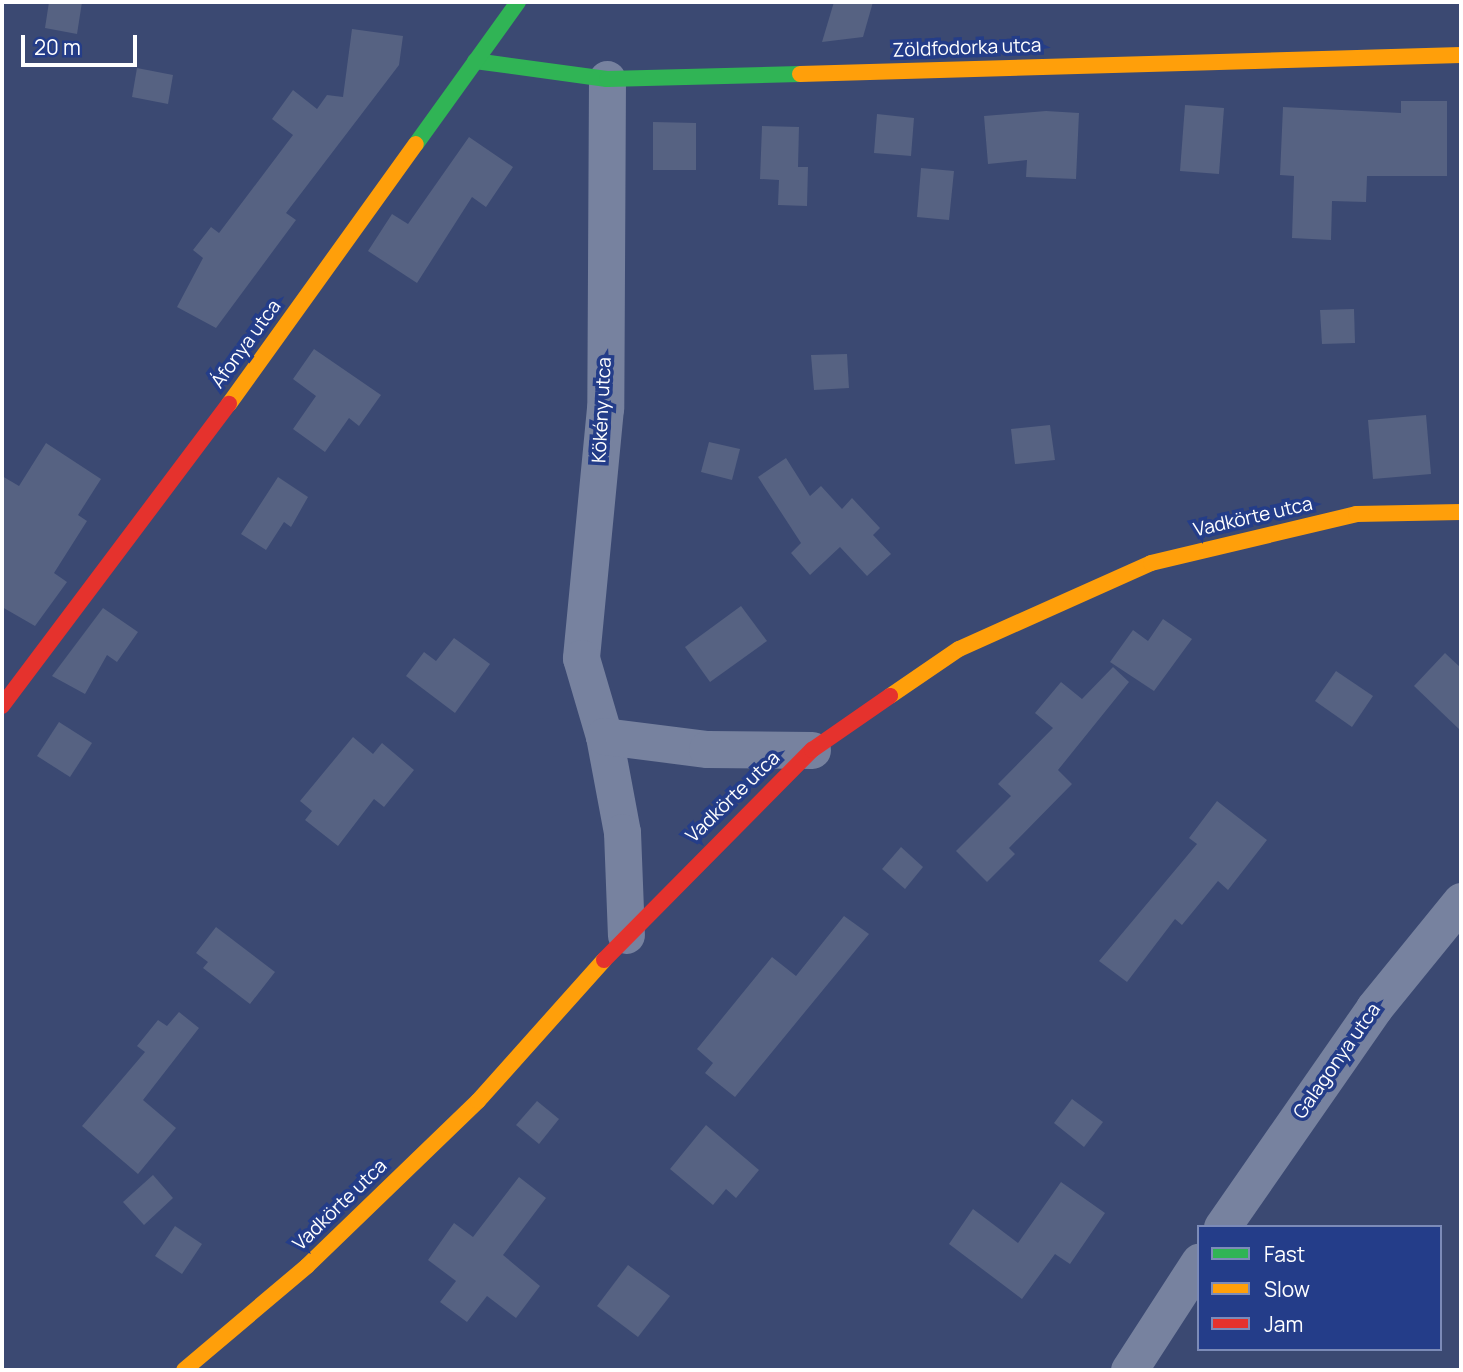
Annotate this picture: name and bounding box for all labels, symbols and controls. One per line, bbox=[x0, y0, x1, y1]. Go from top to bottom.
scale bar bbox=[24, 21, 140, 65]
text: 20 m bbox=[34, 33, 81, 61]
street label: Zöldfodorka utca bbox=[892, 34, 1042, 62]
street label: Áfonya utca bbox=[206, 295, 286, 393]
street label: Kökény utca bbox=[588, 357, 616, 463]
street label: Vadkörte utca bbox=[1191, 492, 1315, 542]
street label: Vadkörte utca bbox=[681, 747, 785, 847]
street label: Galagonya utca bbox=[1289, 999, 1385, 1123]
street label: Vadkörte utca bbox=[288, 1155, 392, 1255]
legend bbox=[1197, 1225, 1442, 1351]
text: Fast bbox=[1264, 1240, 1305, 1268]
text: Slow bbox=[1264, 1275, 1310, 1303]
text: Jam bbox=[1264, 1310, 1303, 1338]

